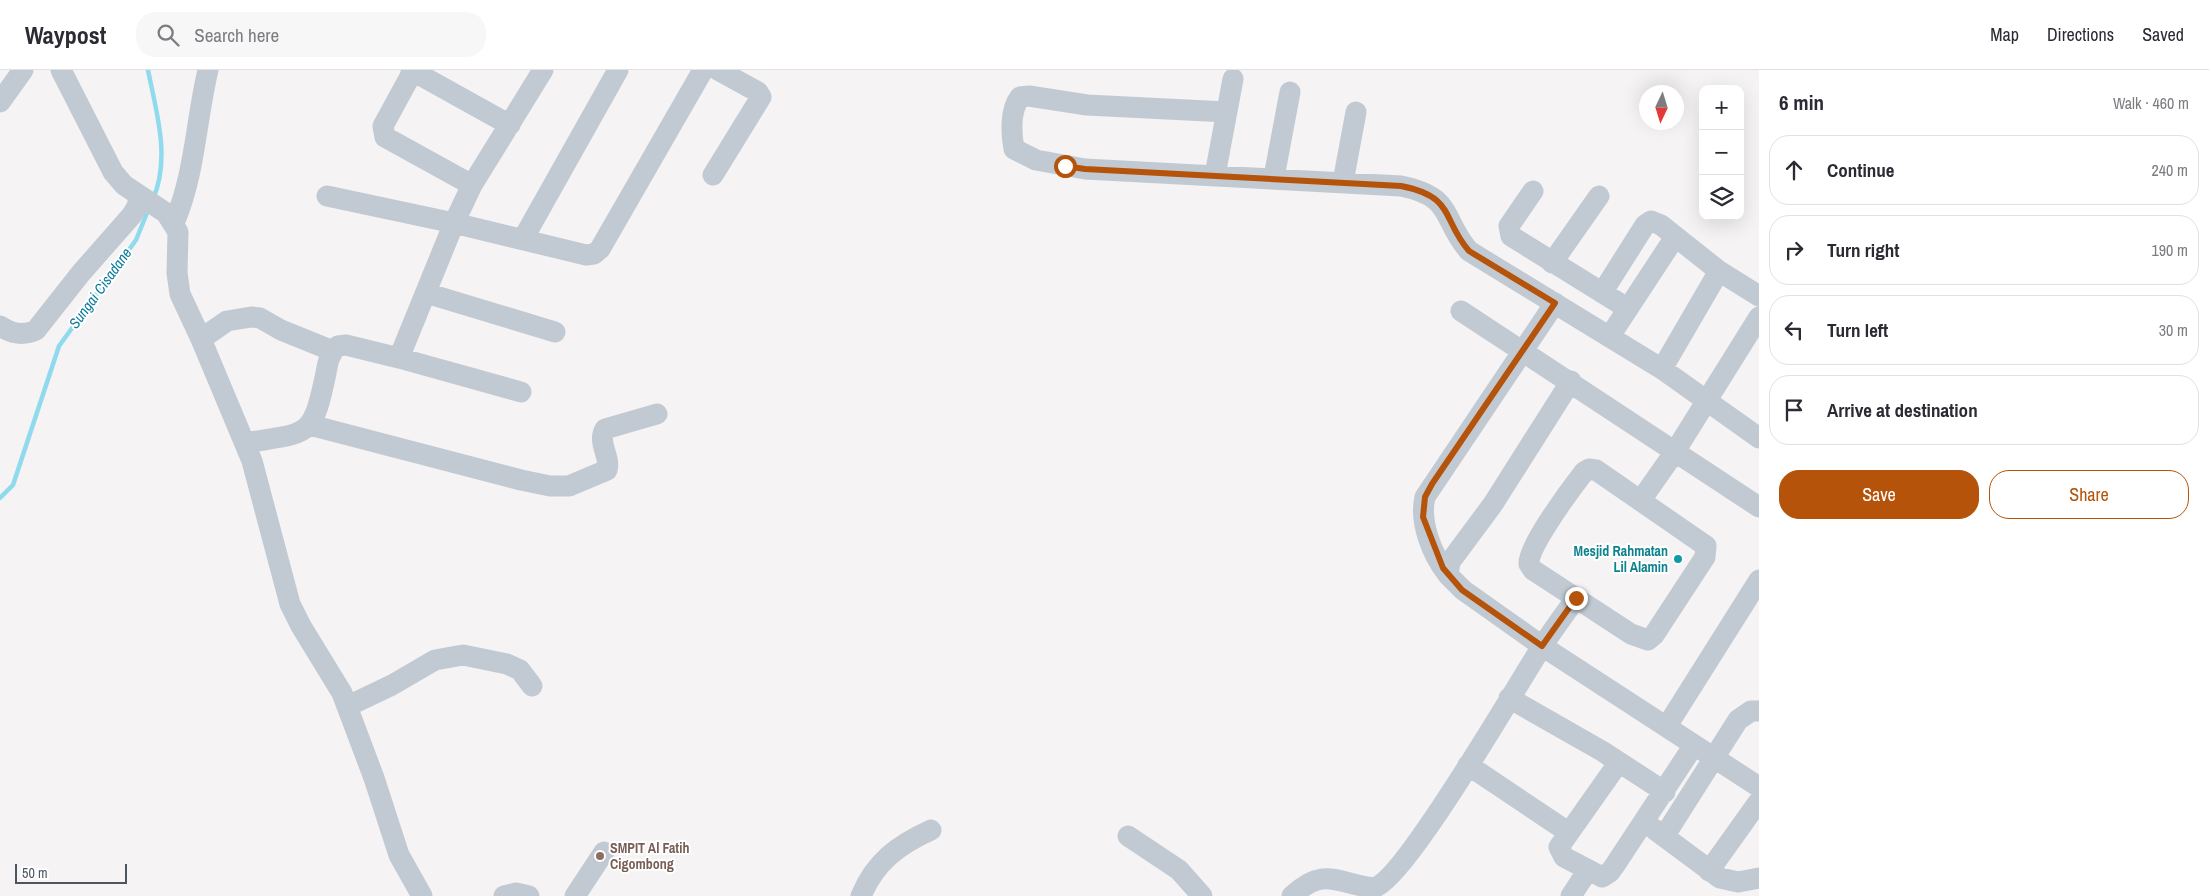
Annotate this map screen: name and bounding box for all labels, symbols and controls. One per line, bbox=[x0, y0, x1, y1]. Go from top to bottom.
search box bbox=[136, 12, 486, 57]
text: Waypost bbox=[25, 19, 106, 51]
icon: search bbox=[154, 21, 182, 49]
text: Search here bbox=[194, 22, 279, 48]
text: Map bbox=[1990, 22, 2019, 47]
text: Directions bbox=[2047, 22, 2114, 47]
text: Saved bbox=[2142, 22, 2184, 47]
north arrow bbox=[1639, 85, 1684, 130]
map controls bbox=[1699, 85, 1744, 220]
button: + bbox=[1699, 85, 1744, 130]
text: 6 min bbox=[1779, 88, 1824, 117]
text: Walk · 460 m bbox=[2113, 92, 2189, 114]
button: − bbox=[1699, 130, 1744, 175]
route start bbox=[1054, 155, 1077, 178]
icon: ahead bbox=[1780, 156, 1808, 184]
text: Continue bbox=[1827, 157, 1895, 183]
text: 240 m bbox=[2152, 159, 2188, 181]
button: layers bbox=[1699, 175, 1744, 220]
icon: right bbox=[1780, 236, 1808, 264]
text: Turn right bbox=[1827, 237, 1899, 263]
text: 190 m bbox=[2152, 239, 2188, 261]
water label: Sungai Cisadane bbox=[64, 243, 137, 333]
icon: left bbox=[1780, 316, 1808, 344]
text: Turn left bbox=[1827, 317, 1888, 343]
text: 30 m bbox=[2159, 319, 2188, 341]
icon: arrive bbox=[1780, 396, 1808, 424]
text: Arrive at destination bbox=[1827, 397, 1978, 423]
button: Save bbox=[1779, 470, 1979, 519]
button: Share bbox=[1989, 470, 2189, 519]
place label: Mesjid Rahmatan Lil Alamin bbox=[1574, 542, 1668, 576]
marker: Mesjid Rahmatan Lil Alamin bbox=[1672, 553, 1684, 565]
route end bbox=[1565, 587, 1588, 610]
place label: SMPIT Al Fatih Cigombong bbox=[610, 839, 689, 873]
marker: SMPIT Al Fatih Cigombong bbox=[594, 850, 606, 862]
scale bar bbox=[15, 861, 128, 884]
text: 50 m bbox=[22, 864, 48, 882]

